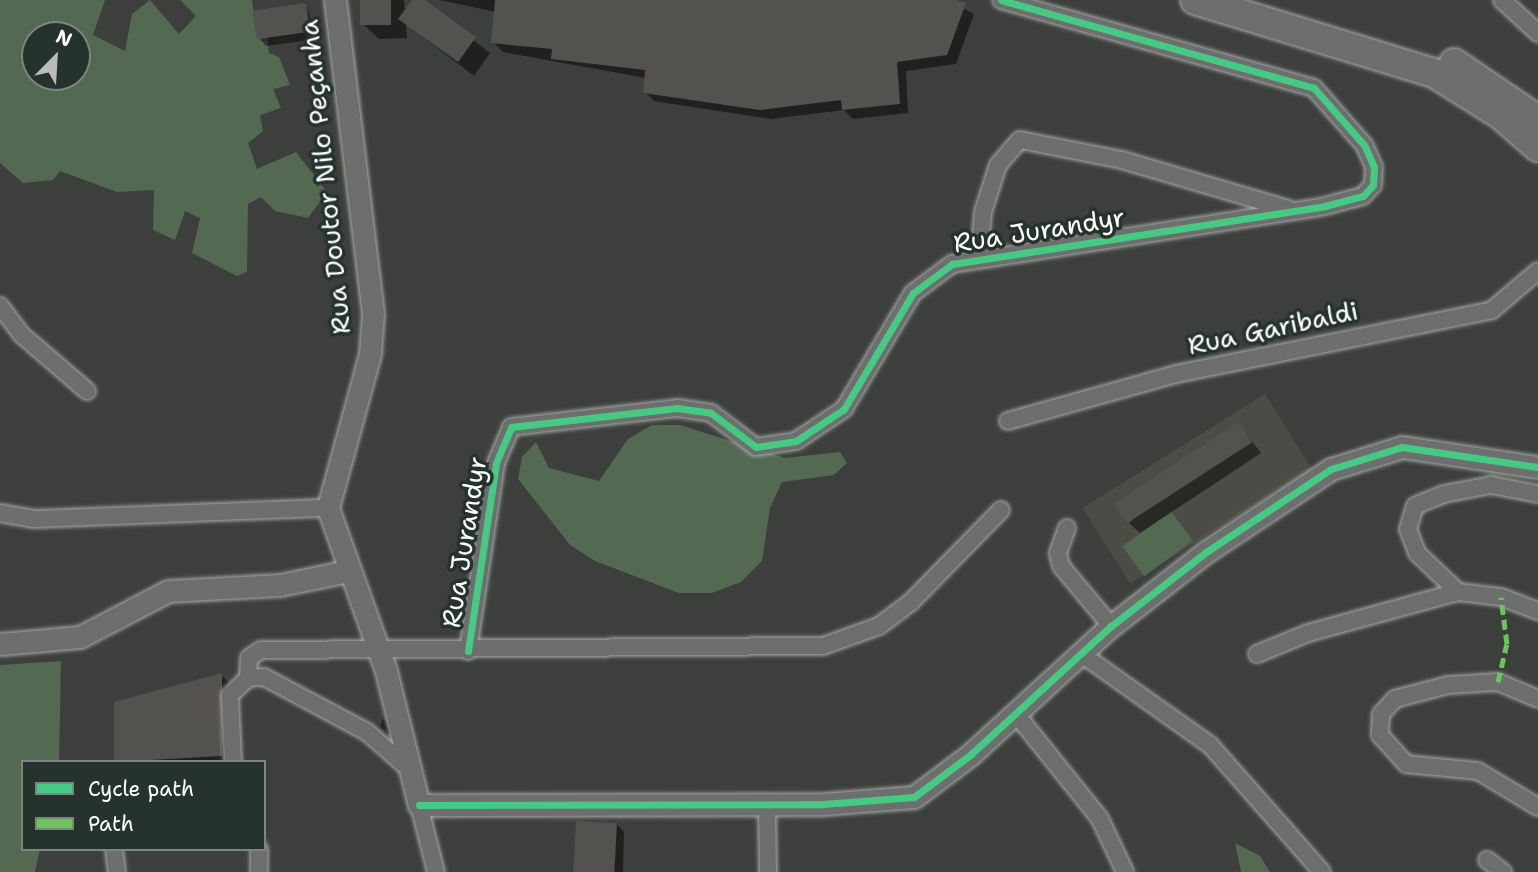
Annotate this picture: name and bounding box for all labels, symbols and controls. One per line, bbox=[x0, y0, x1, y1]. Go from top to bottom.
street label: Rua Doutor Nilo Peçanha bbox=[293, 18, 357, 336]
north arrow bbox=[21, 21, 91, 91]
text: N bbox=[52, 24, 76, 53]
street label: Rua Jurandyr bbox=[951, 201, 1127, 259]
street label: Rua Garibaldi bbox=[1185, 295, 1361, 361]
street label: Rua Jurandyr bbox=[435, 454, 493, 630]
legend bbox=[21, 760, 266, 851]
text: Cycle path bbox=[88, 775, 194, 803]
text: Path bbox=[88, 810, 134, 838]

